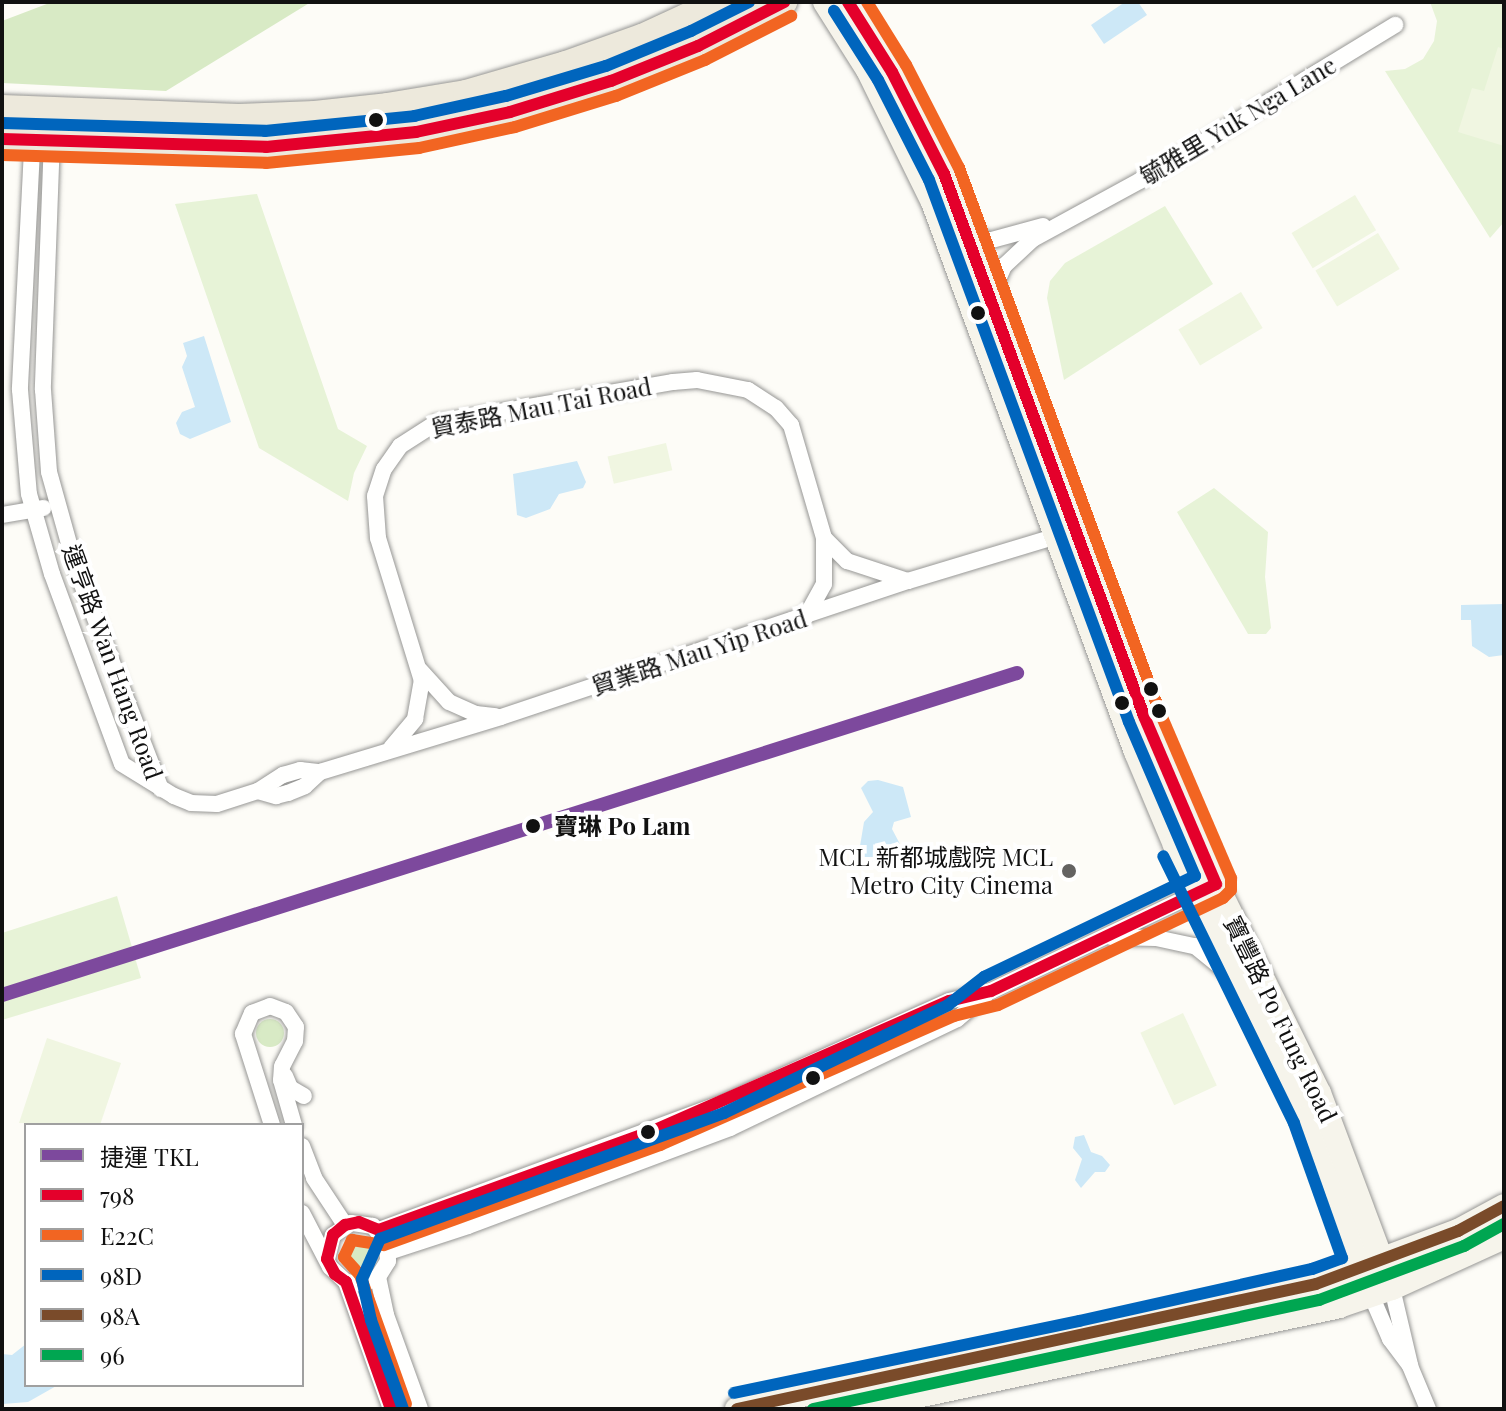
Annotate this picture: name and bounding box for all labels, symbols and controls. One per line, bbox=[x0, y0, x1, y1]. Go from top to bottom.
street label: 毓雅里 Yuk Nga Lane bbox=[1135, 50, 1341, 190]
unlabelled marker bbox=[368, 112, 384, 128]
unlabelled marker bbox=[970, 305, 986, 321]
street label: 貿泰路 Mau Tai Road bbox=[428, 371, 654, 443]
street label: 運亨路 Wan Hang Road bbox=[57, 541, 169, 783]
street label: 貿業路 Mau Yip Road bbox=[587, 603, 811, 701]
unlabelled marker bbox=[1143, 681, 1159, 697]
unlabelled marker bbox=[1114, 695, 1130, 711]
unlabelled marker bbox=[1151, 703, 1167, 719]
marker: 寶琳 Po Lam bbox=[519, 812, 547, 840]
place label: 寶琳 Po Lam bbox=[554, 812, 691, 840]
place label: MCL 新都城戲院 MCL Metro City Cinema bbox=[818, 843, 1053, 899]
marker: MCL 新都城戲院 MCL Metro City Cinema bbox=[1060, 862, 1078, 880]
street label: 寶豐路 Po Fung Road bbox=[1219, 911, 1343, 1127]
unlabelled marker bbox=[805, 1070, 821, 1086]
legend bbox=[24, 1123, 304, 1387]
unlabelled marker bbox=[640, 1124, 656, 1140]
text: 捷運 TKL bbox=[100, 1140, 199, 1172]
text: 798 bbox=[100, 1179, 134, 1211]
text: E22C bbox=[100, 1219, 154, 1251]
text: 98D bbox=[100, 1259, 142, 1291]
text: 98A bbox=[100, 1299, 140, 1331]
text: 96 bbox=[100, 1339, 125, 1371]

